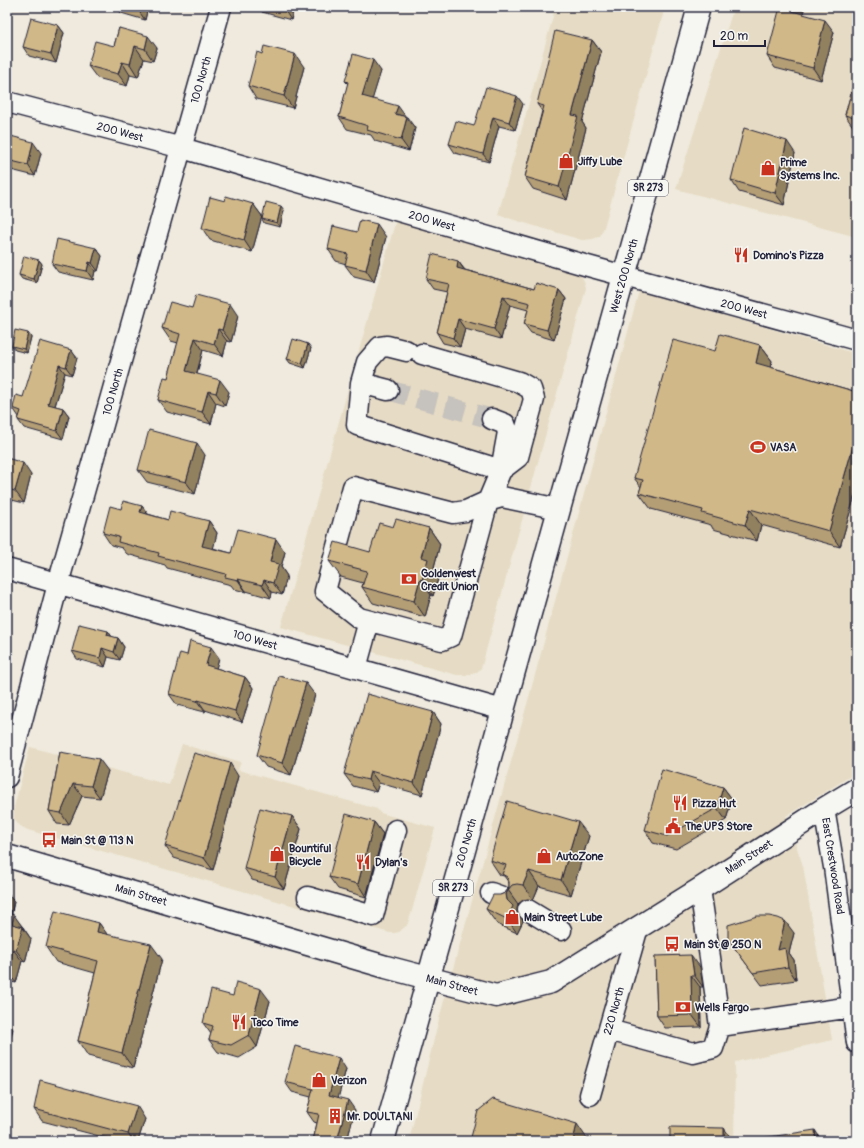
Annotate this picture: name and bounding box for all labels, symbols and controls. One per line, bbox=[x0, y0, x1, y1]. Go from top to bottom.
scale bar bbox=[714, 22, 765, 48]
text: 20 m bbox=[720, 29, 749, 44]
street label: 100 North bbox=[188, 55, 214, 105]
street label: 200 West bbox=[95, 120, 145, 145]
shop icon: Jiffy Lube bbox=[557, 152, 575, 170]
place label: Jiffy Lube bbox=[578, 155, 623, 168]
place label: Prime Systems Inc. bbox=[780, 156, 840, 182]
shop icon: Prime Systems Inc. bbox=[759, 159, 777, 177]
road number: SR 273 bbox=[628, 180, 668, 196]
street label: 200 West bbox=[407, 208, 457, 234]
street label: West 200 North bbox=[607, 237, 641, 315]
restaurant icon: Domino's Pizza bbox=[732, 246, 750, 264]
place label: Domino's Pizza bbox=[753, 249, 824, 262]
street label: 200 West bbox=[719, 297, 769, 322]
street label: 100 North bbox=[100, 367, 126, 417]
sports icon: VASA bbox=[749, 438, 767, 456]
place label: VASA bbox=[770, 441, 797, 454]
place label: Goldenwest Credit Union bbox=[421, 567, 479, 593]
bank icon: Goldenwest Credit Union bbox=[400, 570, 418, 588]
street label: 100 West bbox=[231, 627, 279, 653]
restaurant icon: Pizza Hut bbox=[671, 794, 689, 812]
place label: Pizza Hut bbox=[692, 797, 736, 810]
street label: 200 North bbox=[453, 817, 479, 869]
public building icon: The UPS Store bbox=[664, 817, 682, 835]
street label: East Crestwood Road bbox=[819, 817, 847, 915]
place label: The UPS Store bbox=[684, 820, 753, 833]
bus stop icon: Main St @ 113 N bbox=[40, 831, 58, 849]
place label: Main St @ 113 N bbox=[61, 834, 134, 847]
street label: Main Street bbox=[723, 837, 775, 877]
place label: Bountiful Bicycle bbox=[289, 842, 332, 868]
shop icon: Bountiful Bicycle bbox=[268, 845, 286, 863]
shop icon: AutoZone bbox=[535, 847, 553, 865]
place label: AutoZone bbox=[556, 850, 604, 863]
restaurant icon: Dylan's bbox=[354, 853, 372, 871]
place label: Dylan's bbox=[375, 856, 407, 869]
road number: SR 273 bbox=[433, 880, 473, 896]
street label: Main Street bbox=[114, 881, 169, 909]
shop icon: Main Street Lube bbox=[503, 908, 521, 926]
place label: Main Street Lube bbox=[524, 911, 603, 924]
bus stop icon: Main St @ 250 N bbox=[663, 935, 681, 953]
place label: Main St @ 250 N bbox=[684, 938, 762, 951]
street label: Main Street bbox=[425, 972, 480, 998]
street label: 220 North bbox=[601, 986, 627, 1036]
bank icon: Wells Fargo bbox=[674, 998, 692, 1016]
place label: Wells Fargo bbox=[695, 1001, 749, 1014]
restaurant icon: Taco Time bbox=[230, 1013, 248, 1031]
place label: Taco Time bbox=[250, 1016, 299, 1029]
shop icon: Verizon bbox=[310, 1071, 328, 1089]
place label: Verizon bbox=[331, 1074, 367, 1087]
building icon: Mr. DOULTANI bbox=[326, 1107, 344, 1125]
place label: Mr. DOULTANI bbox=[347, 1110, 413, 1123]

